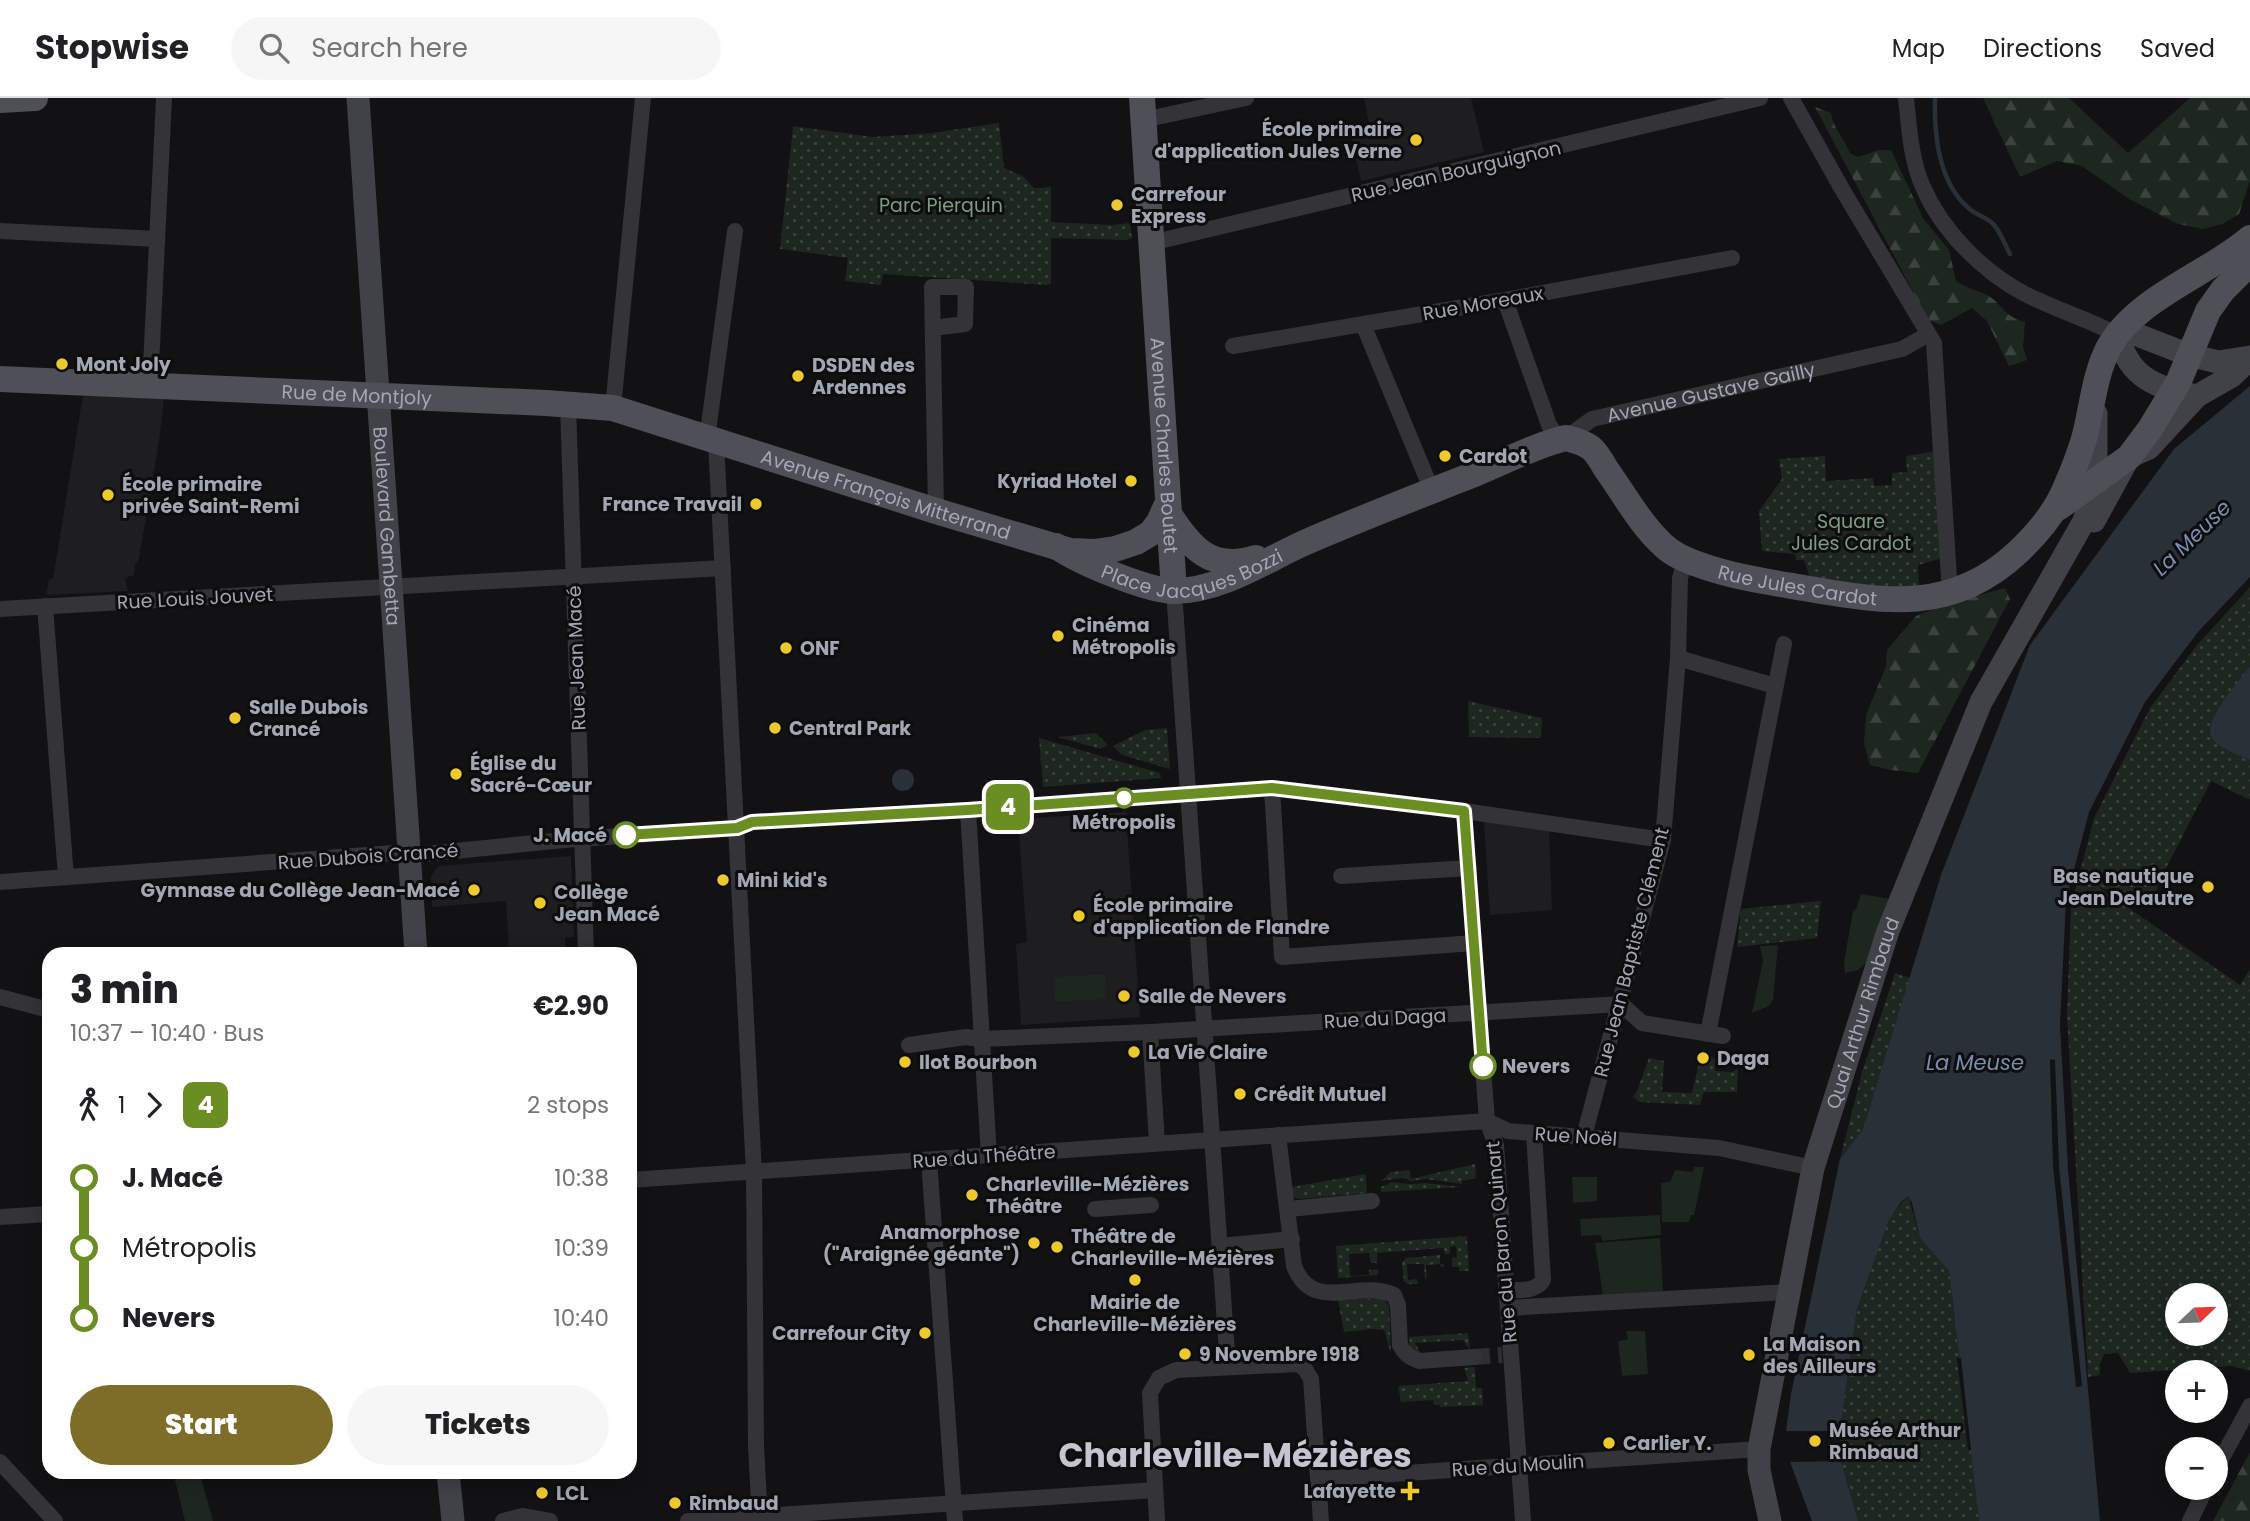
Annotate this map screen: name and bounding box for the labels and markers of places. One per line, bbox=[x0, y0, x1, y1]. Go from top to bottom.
place label: École primaire d'application Jules Verne bbox=[1154, 116, 1402, 165]
marker: École primaire d'application Jules Verne bbox=[1408, 132, 1424, 148]
place label: Carrefour Express bbox=[1131, 181, 1226, 230]
marker: Carrefour Express bbox=[1109, 197, 1125, 213]
place label: Mont Joly bbox=[76, 351, 172, 378]
place label: DSDEN des Ardennes bbox=[812, 352, 915, 401]
marker: Mont Joly bbox=[54, 356, 70, 372]
marker: DSDEN des Ardennes bbox=[790, 368, 806, 384]
place label: Cardot bbox=[1459, 443, 1528, 470]
marker: Cardot bbox=[1437, 448, 1453, 464]
place label: Kyriad Hotel bbox=[997, 468, 1117, 495]
place label: École primaire privée Saint-Remi bbox=[122, 471, 300, 520]
marker: Kyriad Hotel bbox=[1123, 473, 1139, 489]
marker: École primaire privée Saint-Remi bbox=[100, 487, 116, 503]
place label: France Travail bbox=[602, 491, 742, 518]
marker: France Travail bbox=[748, 496, 764, 512]
place label: Cinéma Métropolis bbox=[1072, 612, 1176, 661]
marker: Cinéma Métropolis bbox=[1050, 628, 1066, 644]
place label: ONF bbox=[800, 635, 840, 662]
marker: ONF bbox=[778, 640, 794, 656]
place label: Salle Dubois Crancé bbox=[249, 694, 368, 743]
marker: Salle Dubois Crancé bbox=[227, 710, 243, 726]
place label: Central Park bbox=[789, 715, 911, 742]
marker: Central Park bbox=[767, 720, 783, 736]
place label: Église du Sacré-Cœur bbox=[470, 750, 592, 799]
marker: Église du Sacré-Cœur bbox=[448, 766, 464, 782]
marker: Métropolis bbox=[1114, 788, 1134, 808]
place label: Métropolis bbox=[1072, 809, 1176, 836]
place label: J. Macé bbox=[533, 822, 607, 849]
marker: J. Macé bbox=[613, 822, 639, 848]
place label: Base nautique Jean Delautre bbox=[2053, 863, 2194, 912]
place label: Mini kid's bbox=[737, 867, 828, 894]
marker: Mini kid's bbox=[715, 872, 731, 888]
place label: Gymnase du Collège Jean-Macé bbox=[141, 877, 460, 904]
place label: Collège Jean Macé bbox=[554, 879, 660, 928]
marker: Base nautique Jean Delautre bbox=[2200, 879, 2216, 895]
marker: Gymnase du Collège Jean-Macé bbox=[466, 882, 482, 898]
place label: École primaire d'application de Flandre bbox=[1093, 892, 1330, 941]
marker: Collège Jean Macé bbox=[532, 895, 548, 911]
marker: École primaire d'application de Flandre bbox=[1071, 908, 1087, 924]
place label: Salle de Nevers bbox=[1138, 983, 1287, 1010]
marker: Salle de Nevers bbox=[1116, 988, 1132, 1004]
place label: La Vie Claire bbox=[1148, 1039, 1268, 1066]
marker: La Vie Claire bbox=[1126, 1044, 1142, 1060]
place label: Daga bbox=[1717, 1045, 1770, 1072]
place label: Ilot Bourbon bbox=[919, 1049, 1037, 1076]
marker: Daga bbox=[1695, 1050, 1711, 1066]
marker: Nevers bbox=[1470, 1053, 1496, 1079]
place label: Nevers bbox=[1502, 1053, 1570, 1080]
marker: Ilot Bourbon bbox=[897, 1054, 913, 1070]
place label: Crédit Mutuel bbox=[1254, 1081, 1387, 1108]
marker: Crédit Mutuel bbox=[1232, 1086, 1248, 1102]
place label: Charleville-Mézières Théâtre bbox=[986, 1171, 1189, 1220]
marker: Charleville-Mézières Théâtre bbox=[964, 1187, 980, 1203]
place label: Anamorphose ("Araignée géante") bbox=[823, 1219, 1020, 1268]
place label: Théâtre de Charleville-Mézières bbox=[1071, 1223, 1274, 1272]
marker: Anamorphose ("Araignée géante") bbox=[1026, 1235, 1042, 1251]
marker: Théâtre de Charleville-Mézières bbox=[1049, 1239, 1065, 1255]
marker: Mairie de Charleville-Mézières bbox=[1127, 1272, 1143, 1288]
place label: Mairie de Charleville-Mézières bbox=[1033, 1289, 1237, 1338]
place label: Carrefour City bbox=[772, 1320, 912, 1347]
marker: Carrefour City bbox=[917, 1325, 933, 1341]
place label: La Maison des Ailleurs bbox=[1763, 1331, 1876, 1380]
place label: 9 Novembre 1918 bbox=[1199, 1341, 1360, 1368]
marker: 9 Novembre 1918 bbox=[1177, 1346, 1193, 1362]
marker: La Maison des Ailleurs bbox=[1741, 1347, 1757, 1363]
place label: Musée Arthur Rimbaud bbox=[1829, 1417, 1961, 1466]
place label: Carlier Y. bbox=[1623, 1430, 1712, 1457]
marker: Musée Arthur Rimbaud bbox=[1807, 1433, 1823, 1449]
marker: Carlier Y. bbox=[1601, 1435, 1617, 1451]
place label: Lafayette bbox=[1303, 1478, 1396, 1505]
place label: LCL bbox=[556, 1480, 589, 1507]
marker: Lafayette bbox=[1402, 1483, 1418, 1499]
marker: LCL bbox=[534, 1485, 550, 1501]
place label: Rimbaud bbox=[689, 1490, 779, 1517]
marker: Rimbaud bbox=[667, 1495, 683, 1511]

